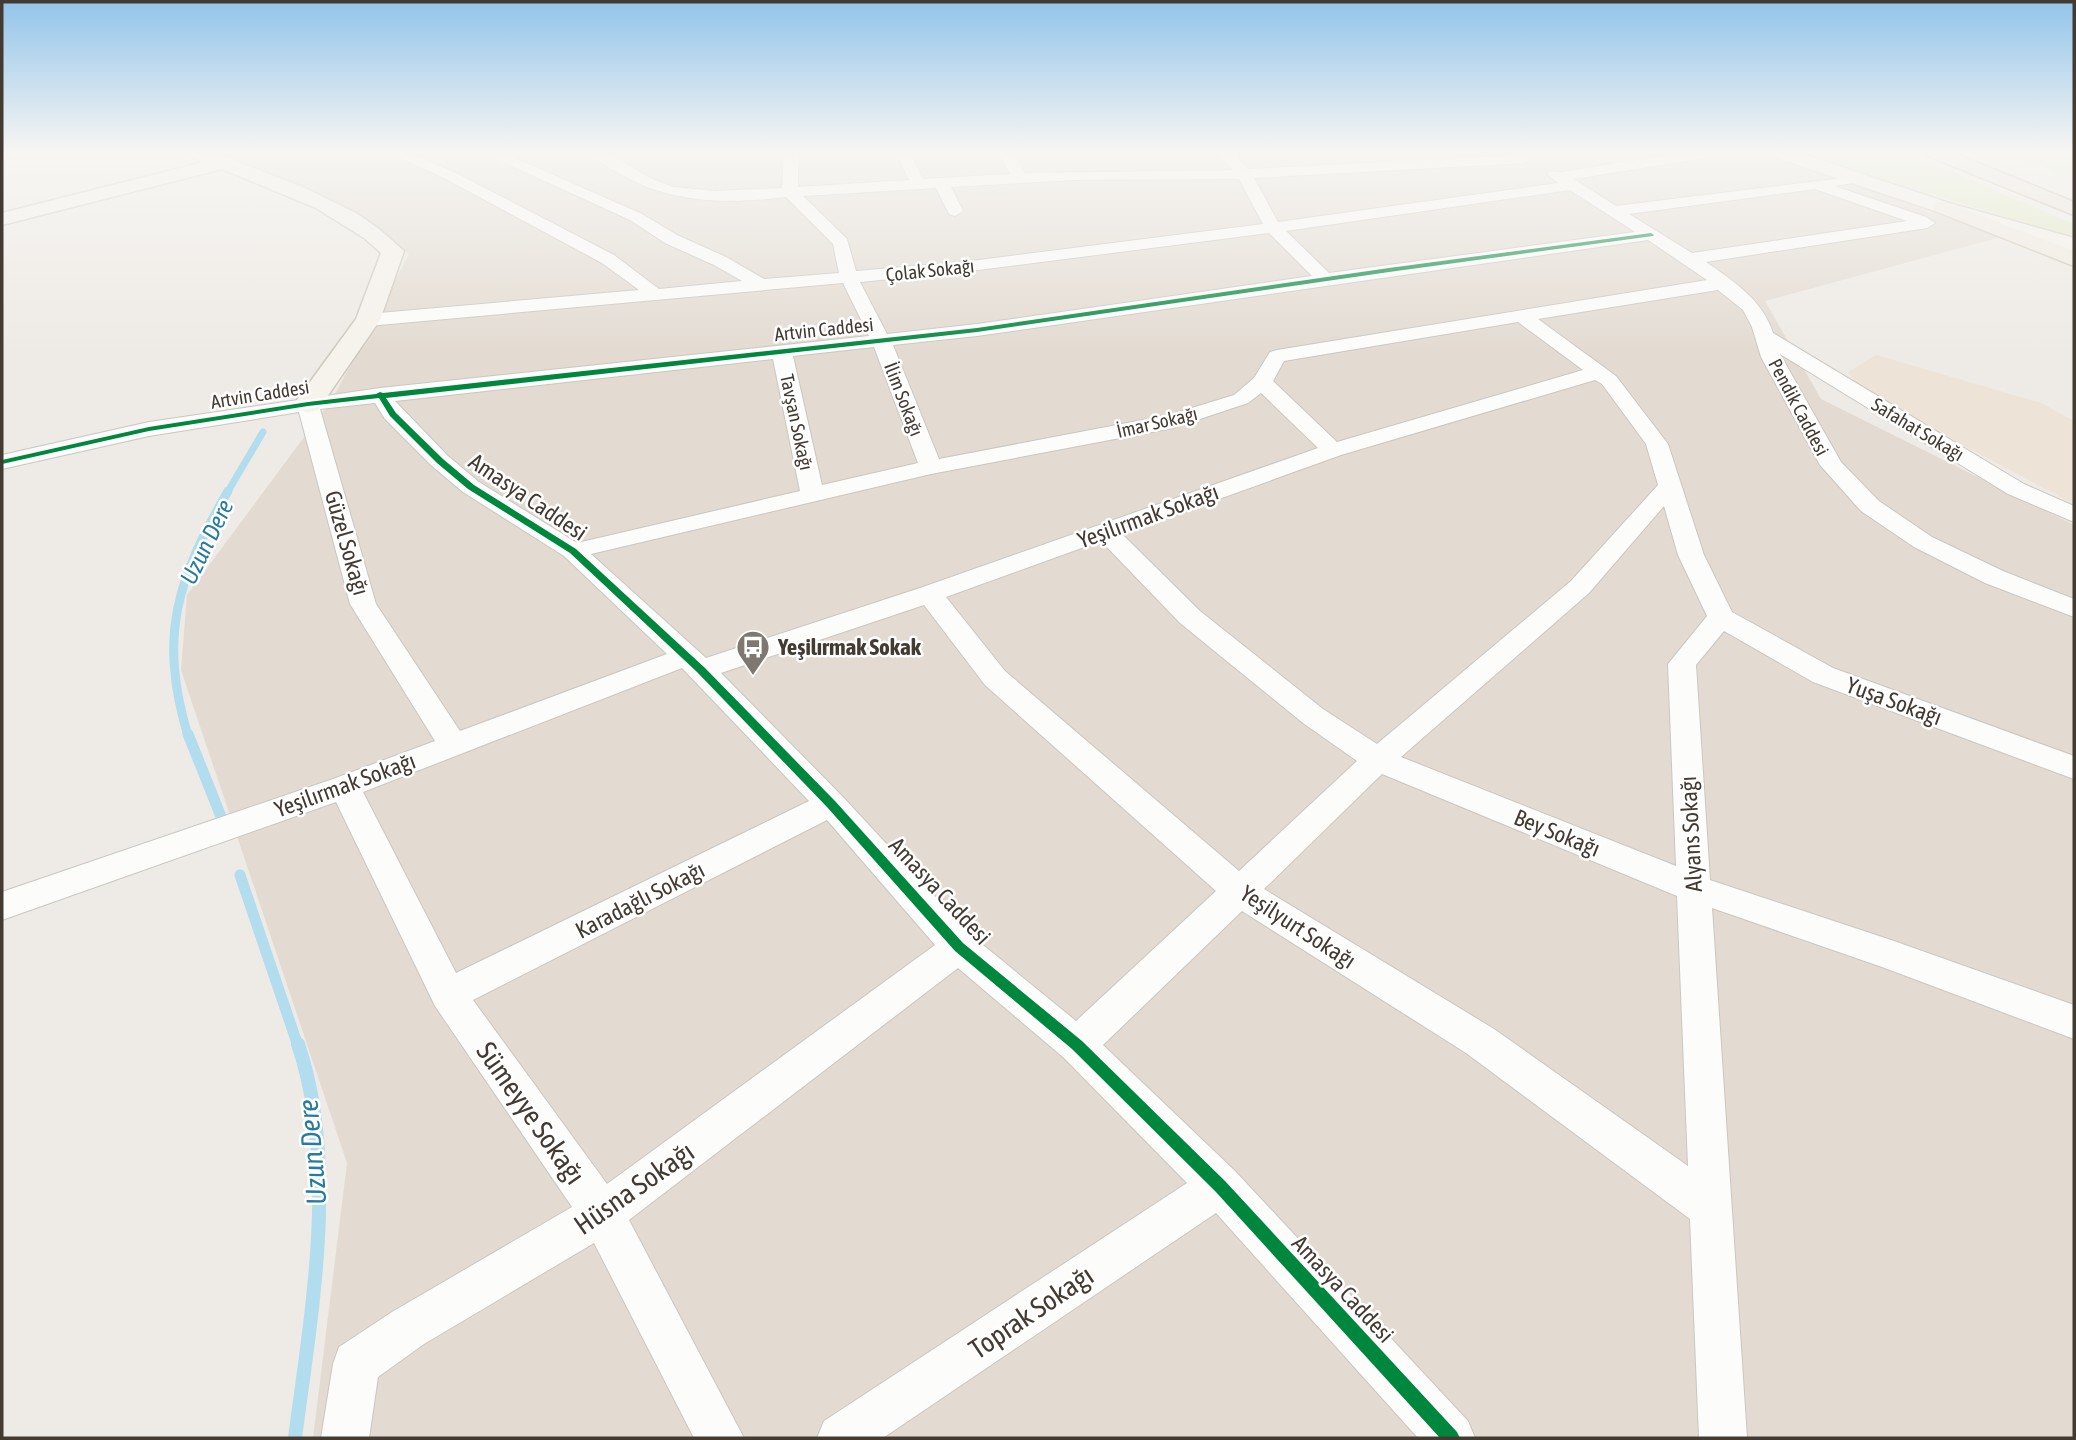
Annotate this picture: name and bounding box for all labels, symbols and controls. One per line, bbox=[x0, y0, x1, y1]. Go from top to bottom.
street label: Çolak Sokağı bbox=[885, 254, 975, 286]
street label: Artvin Caddesi bbox=[773, 313, 875, 345]
street label: Pendik Caddesi bbox=[1764, 355, 1834, 459]
street label: İlim Sokağı bbox=[880, 359, 928, 439]
street label: Tavşan Sokağı bbox=[776, 372, 818, 472]
street label: Artvin Caddesi bbox=[209, 375, 311, 413]
street label: Safahat Sokağı bbox=[1868, 393, 1968, 465]
street label: İmar Sokağı bbox=[1114, 402, 1200, 442]
street label: Amasya Caddesi bbox=[464, 448, 592, 546]
street label: Yeşilırmak Sokağı bbox=[1074, 478, 1222, 554]
street label: Güzel Sokağı bbox=[320, 488, 374, 598]
water label: Uzun Dere bbox=[174, 495, 239, 589]
bus stop icon: Yeşilırmak Sokak bbox=[734, 628, 772, 677]
place label: Yeşilırmak Sokak bbox=[777, 634, 922, 660]
street label: Yuşa Sokağı bbox=[1843, 672, 1945, 730]
street label: Yeşilırmak Sokağı bbox=[271, 747, 419, 823]
street label: Alyans Sokağı bbox=[1675, 775, 1707, 893]
street label: Bey Sokağı bbox=[1510, 804, 1604, 862]
street label: Amasya Caddesi bbox=[884, 832, 996, 950]
street label: Karadağlı Sokağı bbox=[571, 856, 709, 944]
street label: Yeşilyurt Sokağı bbox=[1236, 880, 1360, 974]
street label: Sümeyye Sokağı bbox=[470, 1036, 592, 1190]
water label: Uzun Dere bbox=[291, 1098, 333, 1206]
street label: Hüsna Sokağı bbox=[568, 1135, 700, 1241]
street label: Amasya Caddesi bbox=[1287, 1230, 1399, 1348]
street label: Toprak Sokağı bbox=[963, 1259, 1099, 1365]

